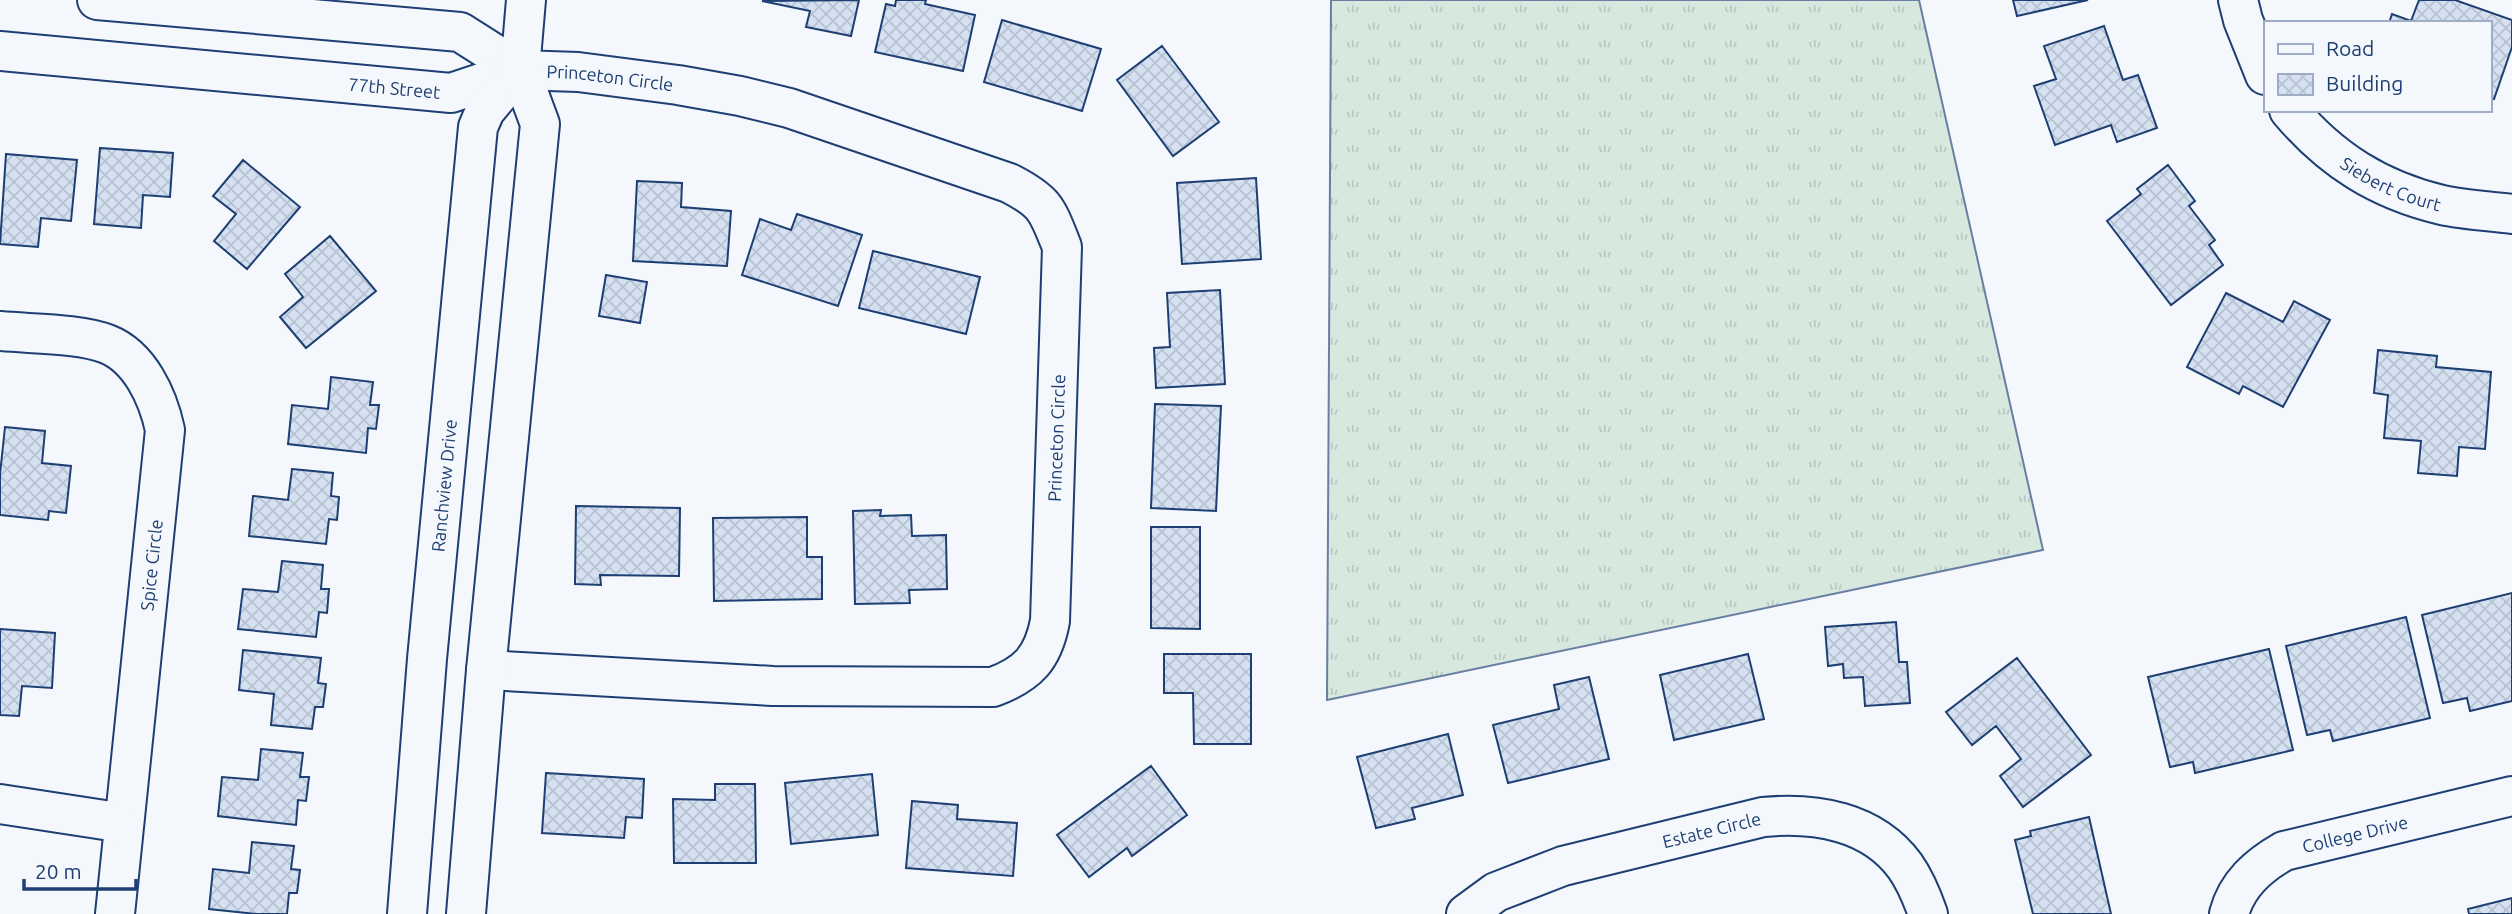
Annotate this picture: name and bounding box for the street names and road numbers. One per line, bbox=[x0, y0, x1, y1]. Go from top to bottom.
street label: Princeton Circle bbox=[546, 61, 675, 94]
street label: 77th Street bbox=[348, 73, 441, 102]
street label: Siebert Court bbox=[2337, 152, 2443, 214]
street label: Princeton Circle bbox=[1044, 374, 1068, 502]
street label: Ranchview Drive bbox=[427, 418, 460, 553]
street label: Spice Circle bbox=[136, 518, 166, 612]
street label: Estate Circle bbox=[1660, 808, 1763, 851]
street label: College Drive bbox=[2300, 812, 2410, 856]

